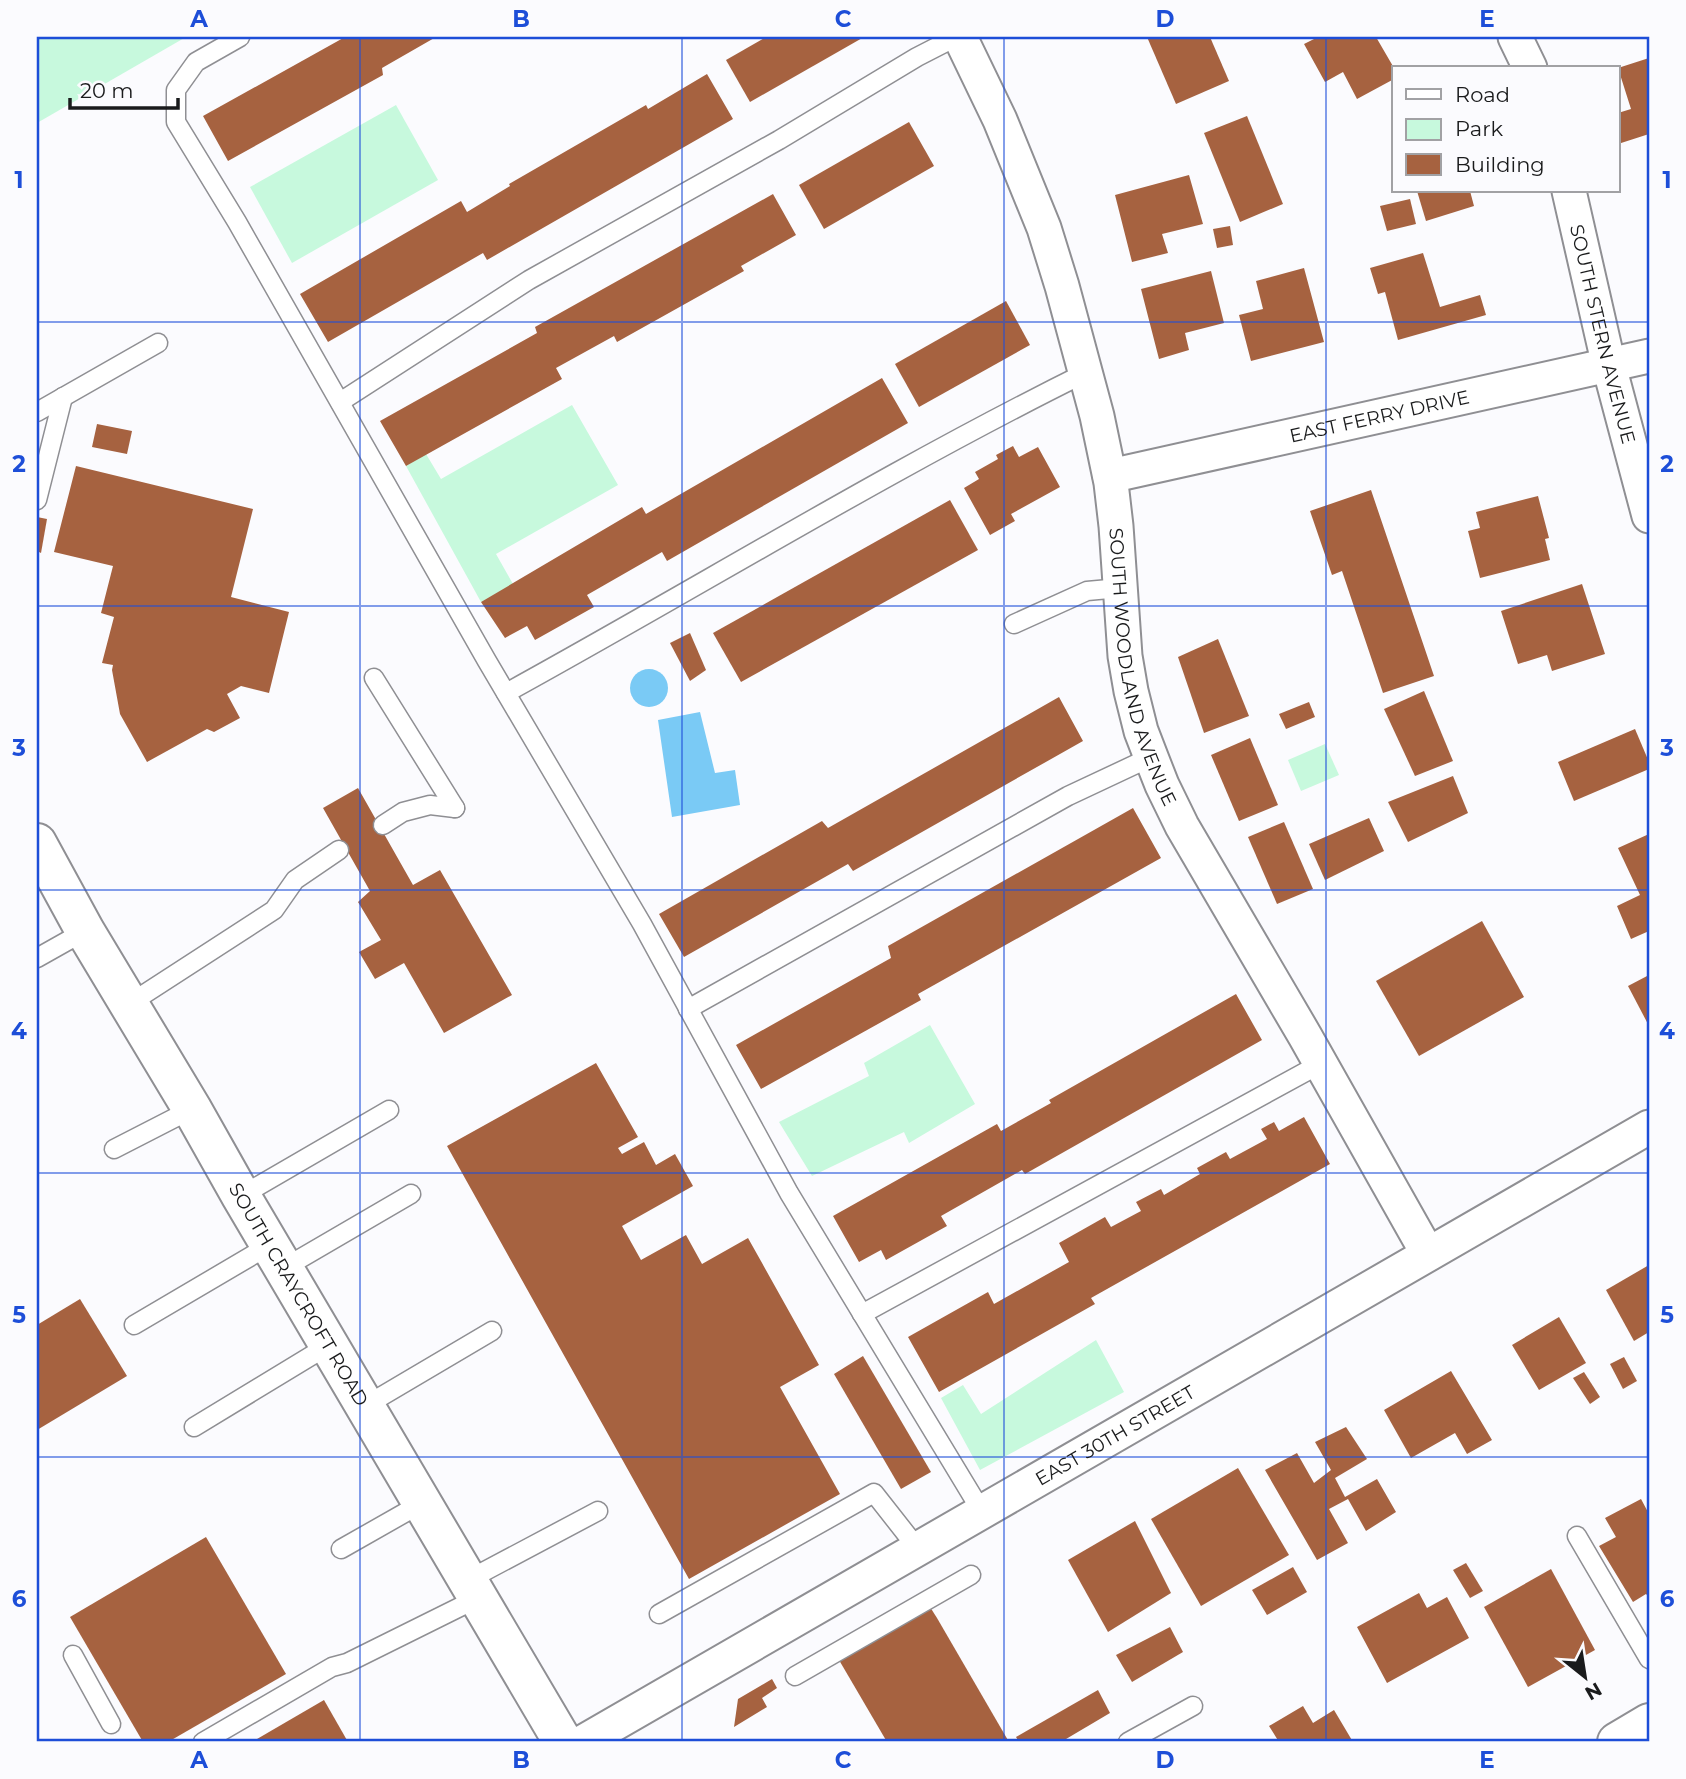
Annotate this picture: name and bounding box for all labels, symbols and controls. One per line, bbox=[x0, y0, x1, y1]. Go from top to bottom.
text: A bbox=[189, 5, 208, 33]
text: B bbox=[512, 5, 530, 33]
text: C bbox=[835, 5, 852, 33]
text: D bbox=[1156, 5, 1175, 33]
text: E bbox=[1479, 5, 1495, 33]
scale bar bbox=[70, 66, 178, 110]
legend bbox=[1392, 66, 1620, 192]
text: 20 m bbox=[80, 78, 134, 103]
text: Road bbox=[1455, 82, 1510, 107]
text: Park bbox=[1455, 116, 1503, 141]
text: Building bbox=[1455, 152, 1545, 177]
text: 1 bbox=[14, 166, 24, 194]
text: 1 bbox=[1662, 166, 1672, 194]
street label: SOUTH STERN AVENUE bbox=[1565, 222, 1641, 446]
street label: EAST FERRY DRIVE bbox=[1287, 385, 1471, 447]
text: 2 bbox=[12, 450, 26, 478]
text: 2 bbox=[1660, 450, 1674, 478]
street label: SOUTH WOODLAND AVENUE bbox=[1105, 527, 1182, 809]
text: 3 bbox=[11, 734, 26, 762]
text: 3 bbox=[1659, 734, 1674, 762]
text: 4 bbox=[11, 1017, 27, 1045]
text: 4 bbox=[1659, 1017, 1675, 1045]
street label: SOUTH CRAYCROFT ROAD bbox=[224, 1179, 374, 1410]
text: 5 bbox=[12, 1301, 26, 1329]
text: 5 bbox=[1660, 1301, 1674, 1329]
street label: EAST 30TH STREET bbox=[1031, 1380, 1199, 1490]
text: 6 bbox=[12, 1585, 27, 1613]
text: 6 bbox=[1660, 1585, 1675, 1613]
north arrow bbox=[1550, 1642, 1620, 1712]
text: N bbox=[1581, 1677, 1606, 1705]
text: A bbox=[189, 1746, 208, 1774]
text: B bbox=[512, 1746, 530, 1774]
text: C bbox=[835, 1746, 852, 1774]
text: D bbox=[1156, 1746, 1175, 1774]
text: E bbox=[1479, 1746, 1495, 1774]

